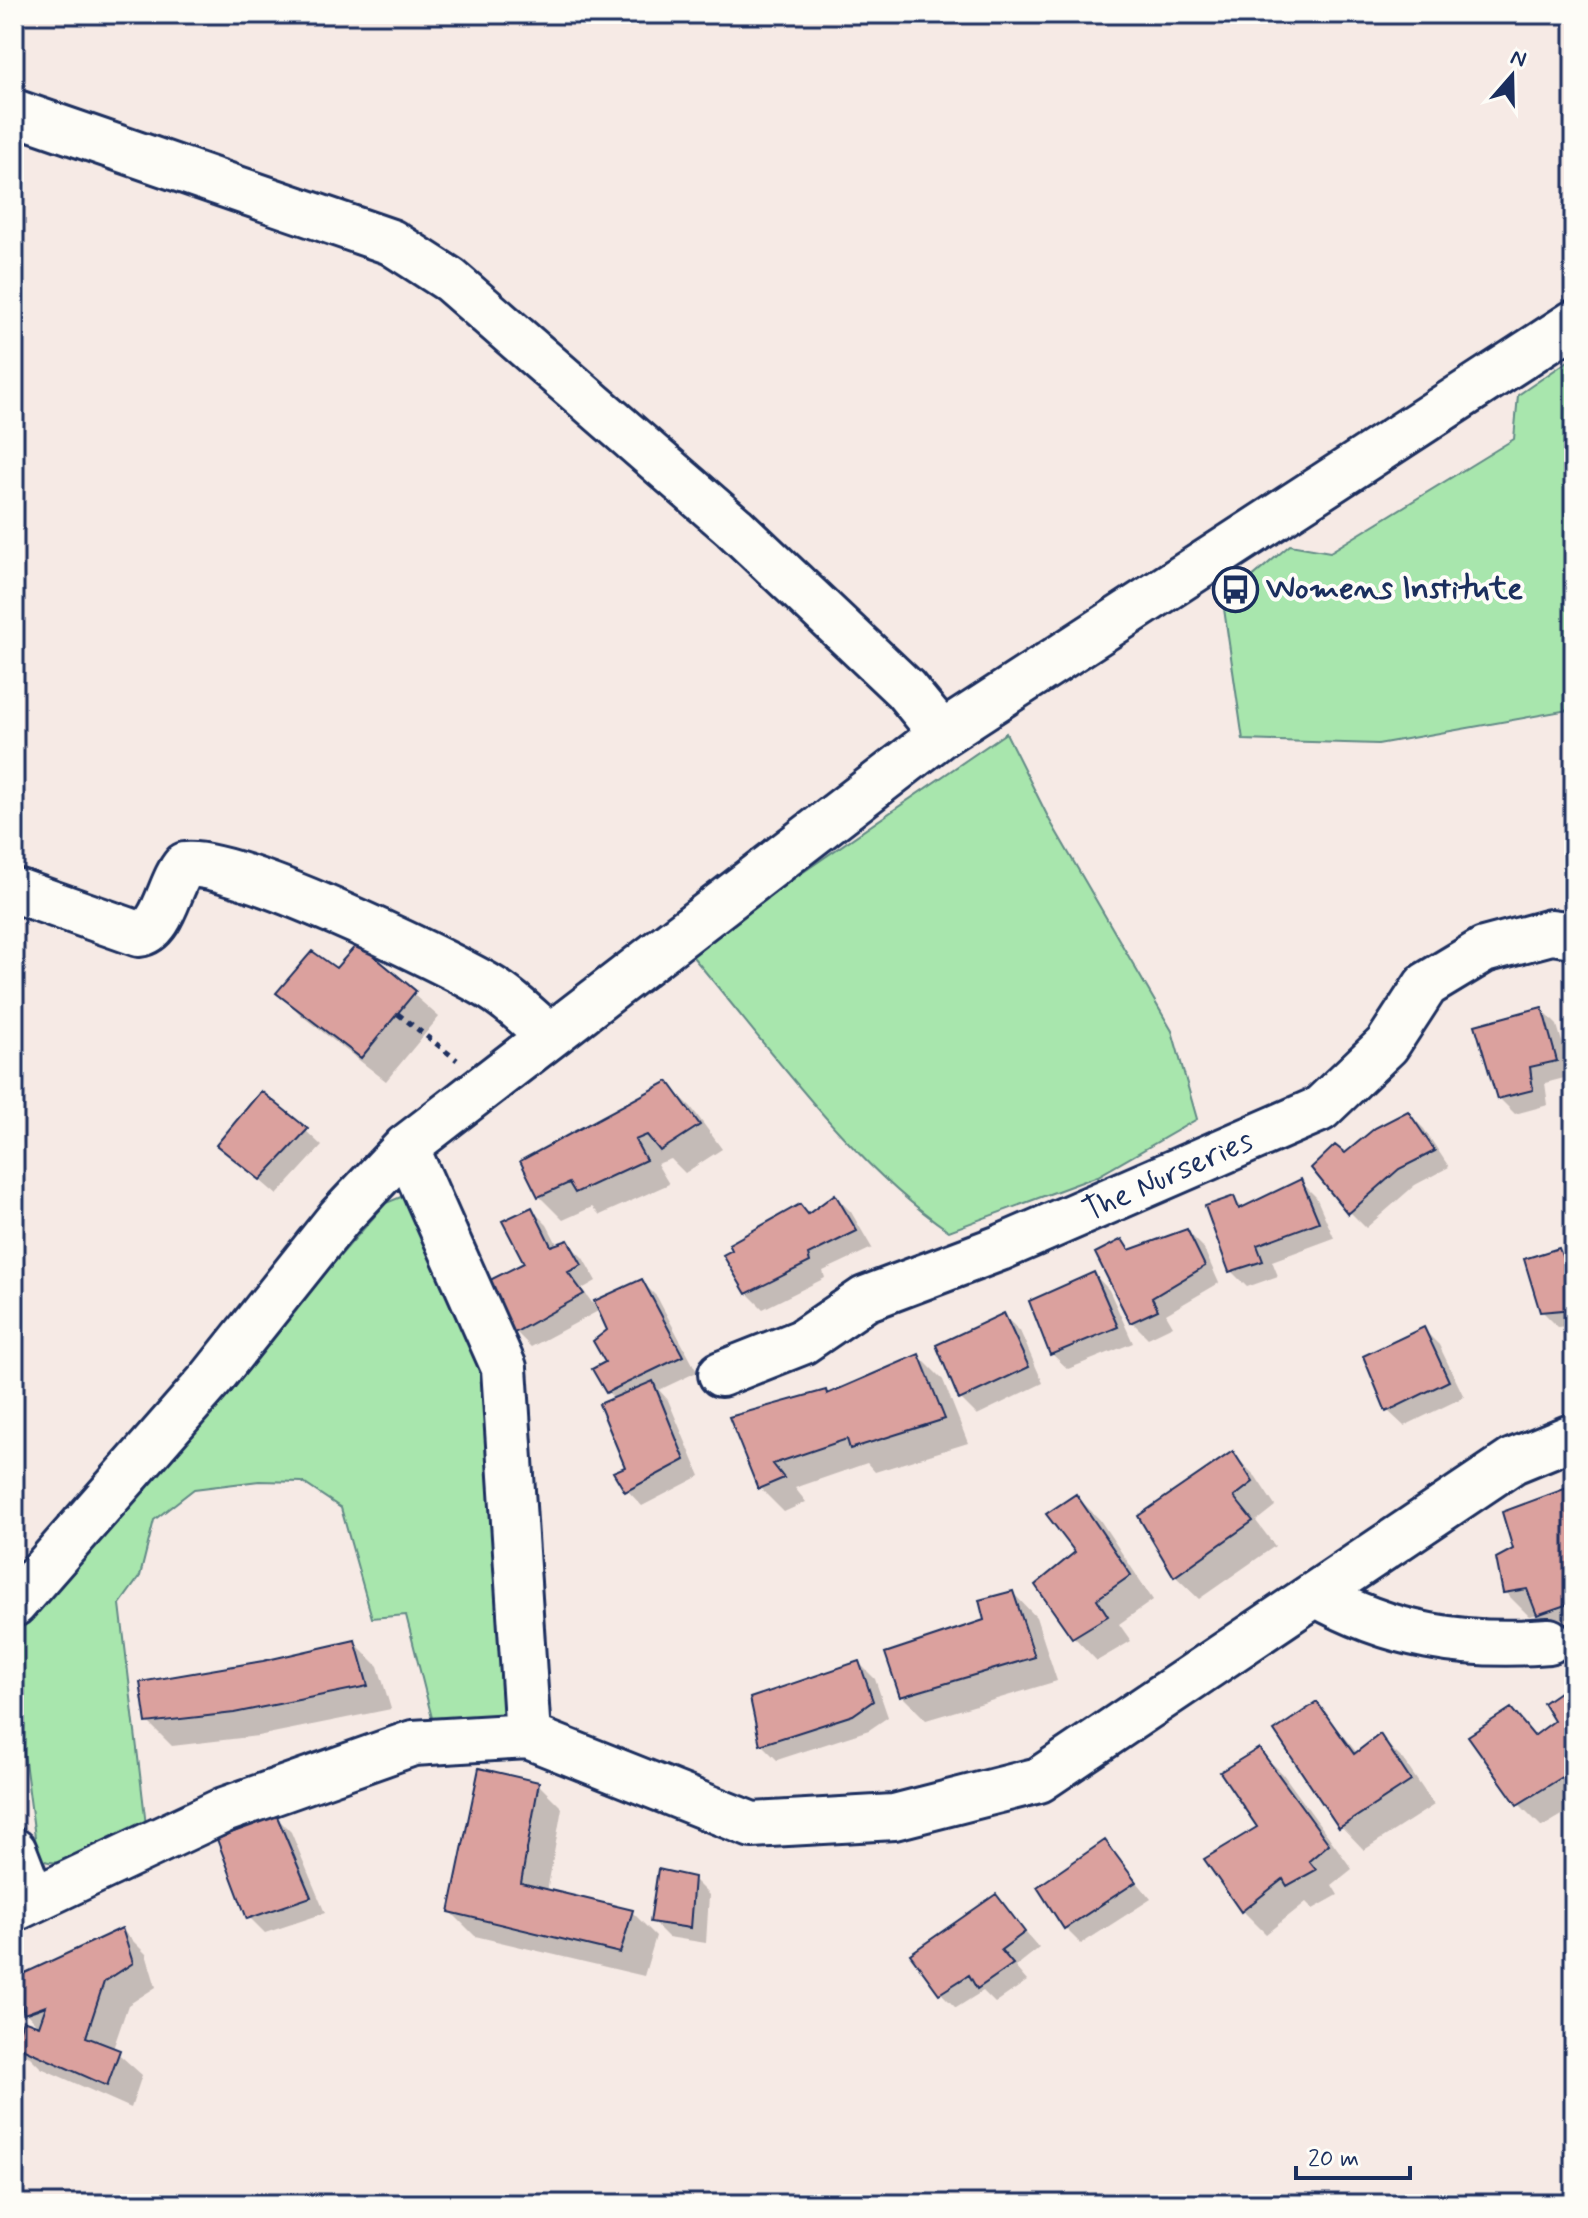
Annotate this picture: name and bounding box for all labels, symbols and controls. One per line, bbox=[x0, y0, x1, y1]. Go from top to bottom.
north arrow bbox=[1472, 36, 1552, 116]
text: N bbox=[1506, 43, 1530, 75]
bus stop icon: Womens Institute bbox=[1211, 565, 1259, 613]
place label: Womens Institute bbox=[1266, 568, 1523, 610]
street label: The Nurseries bbox=[1076, 1120, 1260, 1232]
scale bar bbox=[1296, 2130, 1410, 2180]
text: 20 m bbox=[1308, 2144, 1359, 2175]

